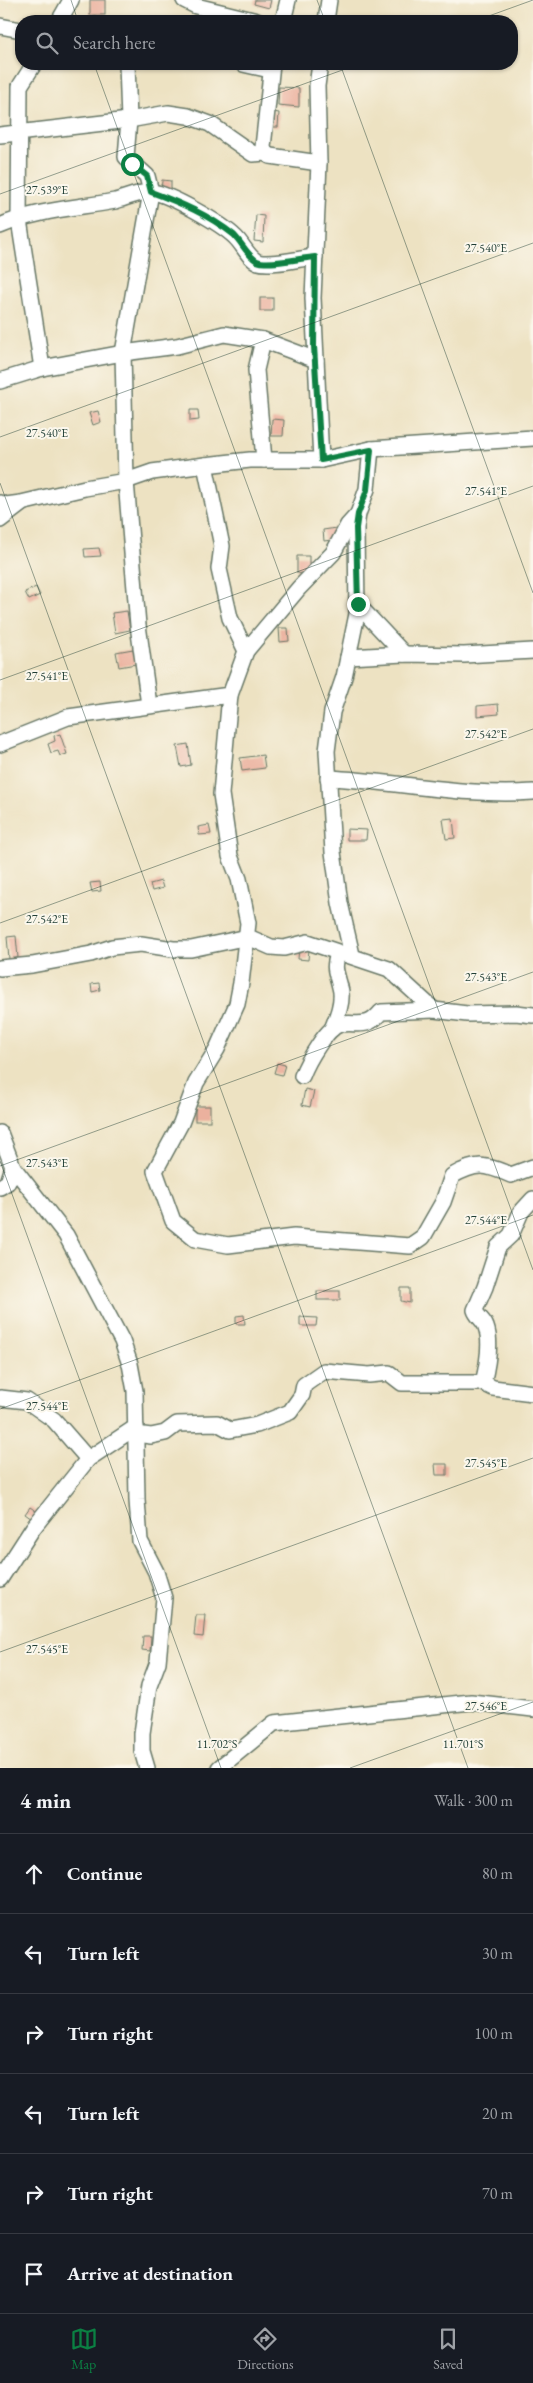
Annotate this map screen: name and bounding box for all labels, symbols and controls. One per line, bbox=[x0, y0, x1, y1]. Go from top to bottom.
search box bbox=[15, 15, 518, 70]
icon: search bbox=[33, 29, 61, 57]
text: Search here bbox=[73, 30, 155, 55]
route start bbox=[121, 153, 144, 176]
text: 27.539°E bbox=[26, 182, 68, 198]
text: 27.540°E bbox=[465, 240, 507, 256]
text: 27.540°E bbox=[26, 425, 68, 441]
text: 27.541°E bbox=[465, 483, 507, 499]
route end bbox=[347, 593, 370, 616]
text: 27.541°E bbox=[26, 668, 68, 684]
text: 27.542°E bbox=[465, 726, 507, 742]
text: 27.542°E bbox=[26, 911, 68, 927]
text: 27.543°E bbox=[465, 969, 507, 985]
text: 27.543°E bbox=[26, 1155, 68, 1171]
text: 27.544°E bbox=[465, 1212, 507, 1228]
text: 27.544°E bbox=[26, 1398, 68, 1414]
text: 27.545°E bbox=[465, 1455, 507, 1471]
text: 27.545°E bbox=[26, 1641, 68, 1657]
text: 27.546°E bbox=[465, 1698, 507, 1714]
text: 11.702°S bbox=[197, 1736, 238, 1752]
text: 11.701°S bbox=[443, 1736, 484, 1752]
text: 4 min bbox=[20, 1787, 71, 1814]
text: Walk · 300 m bbox=[434, 1790, 513, 1811]
icon: ahead bbox=[20, 1860, 48, 1888]
text: Continue bbox=[67, 1861, 142, 1886]
text: 80 m bbox=[482, 1863, 513, 1884]
icon: left bbox=[20, 1940, 48, 1968]
text: Turn left bbox=[67, 1941, 139, 1966]
text: 30 m bbox=[482, 1943, 513, 1964]
icon: right bbox=[20, 2020, 48, 2048]
text: Turn right bbox=[67, 2021, 153, 2046]
text: 100 m bbox=[474, 2023, 513, 2044]
icon: left bbox=[20, 2100, 48, 2128]
text: Turn left bbox=[67, 2101, 139, 2126]
text: 20 m bbox=[482, 2103, 513, 2124]
icon: right bbox=[20, 2180, 48, 2208]
text: Turn right bbox=[67, 2181, 153, 2206]
text: 70 m bbox=[482, 2183, 513, 2204]
icon: arrive bbox=[20, 2260, 48, 2288]
text: Arrive at destination bbox=[67, 2261, 233, 2286]
tab: Map bbox=[70, 2325, 98, 2373]
tab: Directions bbox=[237, 2325, 294, 2373]
tab: Saved bbox=[433, 2325, 463, 2373]

